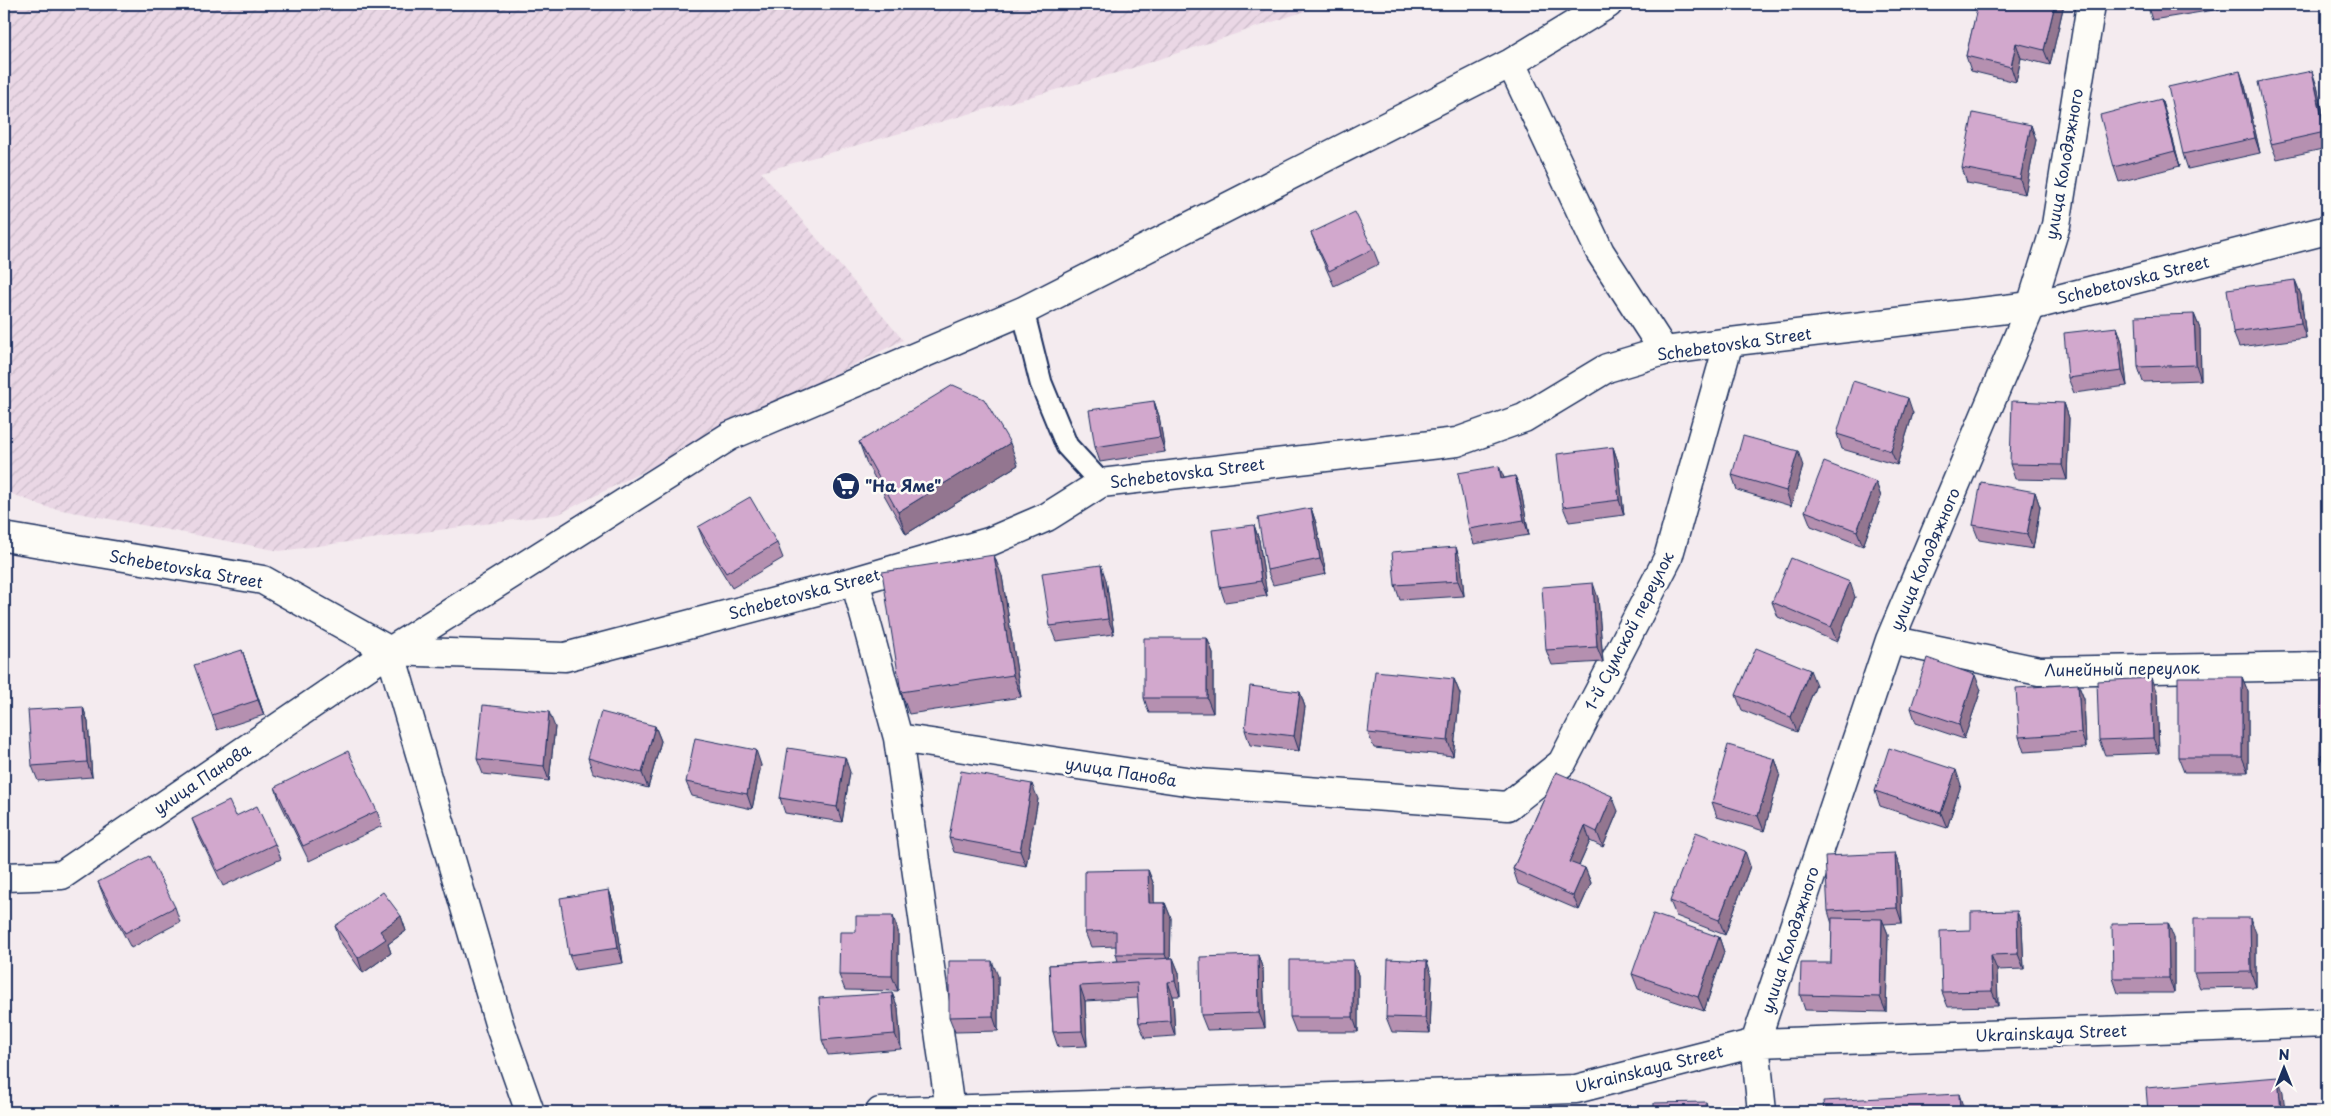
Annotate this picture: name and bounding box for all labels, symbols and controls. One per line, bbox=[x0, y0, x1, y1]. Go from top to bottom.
street label: улица Колодяжного bbox=[2038, 86, 2088, 241]
street label: Schebetovska Street bbox=[2054, 249, 2211, 310]
street label: Schebetovska Street bbox=[1655, 320, 1813, 366]
street label: Schebetovska Street bbox=[1108, 451, 1266, 493]
supermarket icon: "На Яме" bbox=[831, 471, 861, 501]
place label: "На Яме" bbox=[865, 473, 941, 497]
street label: улица Колодяжного bbox=[1883, 483, 1965, 634]
street label: Schebetovska Street bbox=[107, 543, 265, 593]
street label: 1-й Сумской переулок bbox=[1578, 546, 1679, 714]
street label: Schebetovska Street bbox=[725, 561, 882, 625]
street label: Линейный переулок bbox=[2044, 655, 2200, 681]
street label: улица Панова bbox=[148, 737, 255, 820]
street label: улица Панова bbox=[1064, 750, 1179, 792]
street label: улица Колодяжного bbox=[1754, 863, 1824, 1016]
street label: Ukrainskaya Street bbox=[1975, 1017, 2128, 1047]
street label: Ukrainskaya Street bbox=[1572, 1038, 1726, 1098]
north arrow bbox=[2258, 1044, 2308, 1094]
text: N bbox=[2278, 1044, 2290, 1065]

